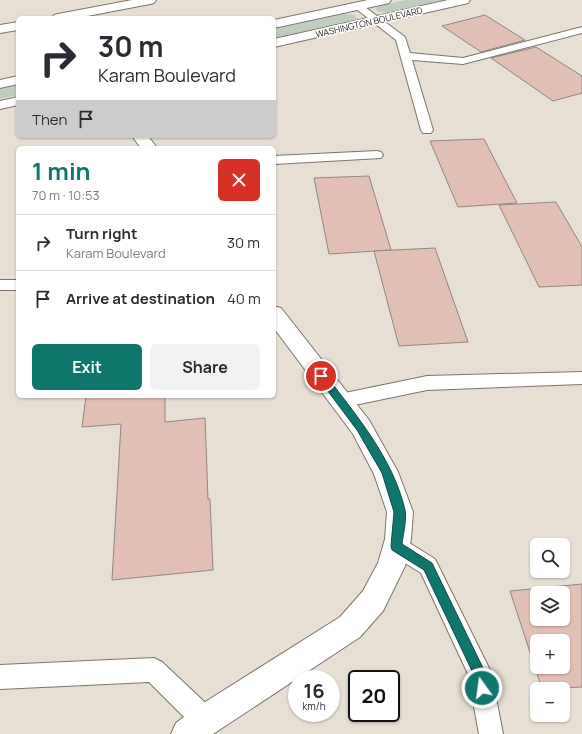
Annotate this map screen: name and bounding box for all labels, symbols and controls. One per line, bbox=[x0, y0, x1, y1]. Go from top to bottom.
street label: WASHINGTON BOULEVARD bbox=[314, 3, 424, 41]
text: 30 m bbox=[98, 27, 163, 65]
icon: right bbox=[32, 32, 84, 84]
text: Karam Boulevard bbox=[98, 63, 236, 87]
icon: arrive bbox=[75, 108, 97, 130]
text: Then bbox=[32, 109, 67, 130]
text: 1 min bbox=[32, 154, 91, 187]
button: close bbox=[218, 159, 260, 201]
text: 70 m · 10:53 bbox=[32, 186, 100, 204]
text: Turn right bbox=[66, 223, 137, 244]
icon: right bbox=[32, 232, 54, 254]
text: 30 m bbox=[227, 232, 260, 253]
text: Karam Boulevard bbox=[66, 244, 166, 262]
icon: arrive bbox=[32, 288, 54, 310]
text: Arrive at destination bbox=[66, 288, 215, 309]
text: 40 m bbox=[227, 288, 261, 309]
button: Exit bbox=[32, 344, 142, 390]
button: Share bbox=[150, 344, 260, 390]
pin bbox=[304, 359, 338, 393]
icon: arrive bbox=[310, 365, 332, 387]
map controls bbox=[530, 538, 570, 722]
button: search bbox=[530, 538, 570, 578]
button: layers bbox=[530, 586, 570, 626]
button: + bbox=[530, 634, 570, 674]
position arrow bbox=[461, 667, 503, 709]
speed limit sign: 20 bbox=[348, 670, 400, 722]
text: 16 bbox=[303, 677, 325, 704]
button: − bbox=[530, 682, 570, 722]
text: km/h bbox=[302, 699, 326, 713]

